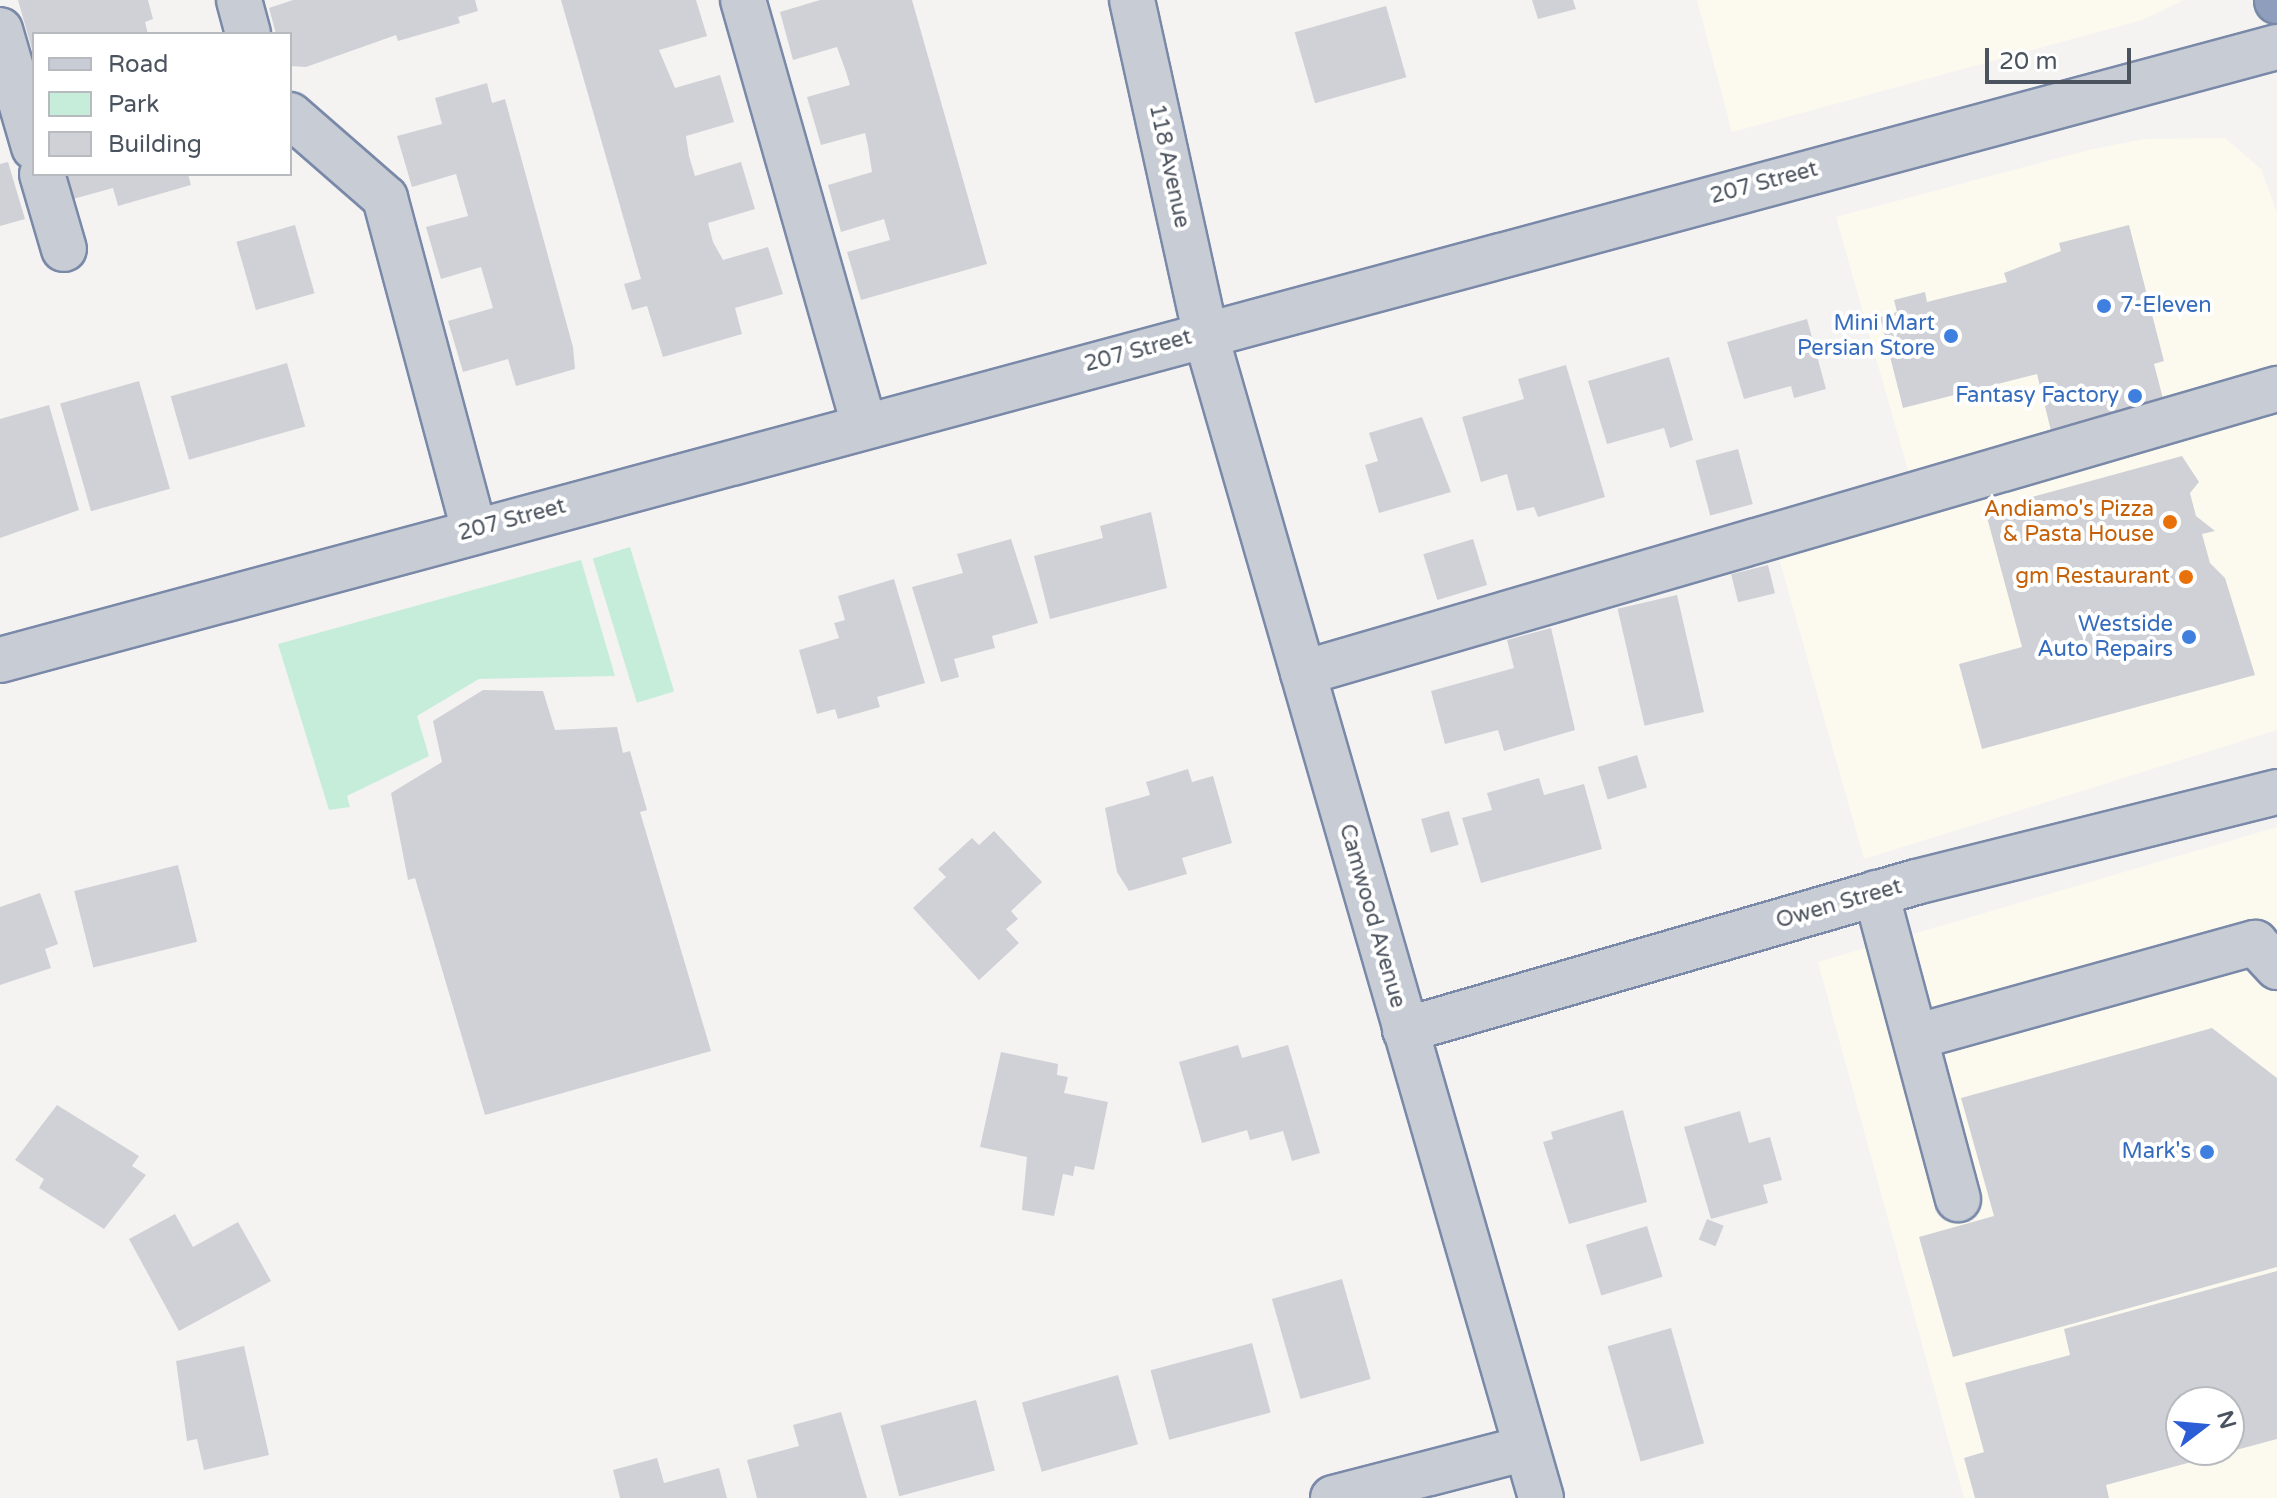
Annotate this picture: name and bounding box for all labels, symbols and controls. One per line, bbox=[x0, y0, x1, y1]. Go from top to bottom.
legend bbox=[32, 32, 292, 176]
scale bar bbox=[1989, 32, 2135, 82]
text: 20 m bbox=[1999, 47, 2057, 76]
text: Road bbox=[108, 50, 168, 79]
text: Park bbox=[108, 90, 159, 119]
street label: 118 Avenue bbox=[1143, 102, 1195, 230]
text: Building bbox=[108, 130, 202, 159]
street label: 207 Street bbox=[1707, 156, 1821, 210]
place label: 7-Eleven bbox=[2120, 293, 2212, 319]
marker: 7-Eleven bbox=[2095, 297, 2113, 315]
place label: Mini Mart Persian Store bbox=[1797, 310, 1935, 362]
street label: 207 Street bbox=[1081, 324, 1195, 378]
marker: Mini Mart Persian Store bbox=[1942, 327, 1960, 345]
place label: Fantasy Factory bbox=[1955, 383, 2119, 409]
marker: Fantasy Factory bbox=[2126, 387, 2144, 405]
street label: 207 Street bbox=[455, 493, 569, 547]
place label: Andiamo's Pizza & Pasta House bbox=[1984, 496, 2154, 548]
marker: Andiamo's Pizza & Pasta House bbox=[2161, 513, 2179, 531]
place label: gm Restaurant bbox=[2015, 564, 2170, 590]
marker: gm Restaurant bbox=[2177, 568, 2195, 586]
place label: Westside Auto Repairs bbox=[2037, 611, 2173, 662]
marker: Westside Auto Repairs bbox=[2180, 628, 2198, 646]
street label: Camwood Avenue bbox=[1333, 821, 1411, 1011]
street label: Owen Street bbox=[1773, 873, 1905, 935]
place label: Mark's bbox=[2122, 1139, 2191, 1165]
marker: Mark's bbox=[2198, 1143, 2216, 1161]
north arrow bbox=[2165, 1386, 2245, 1466]
text: N bbox=[2211, 1408, 2241, 1432]

